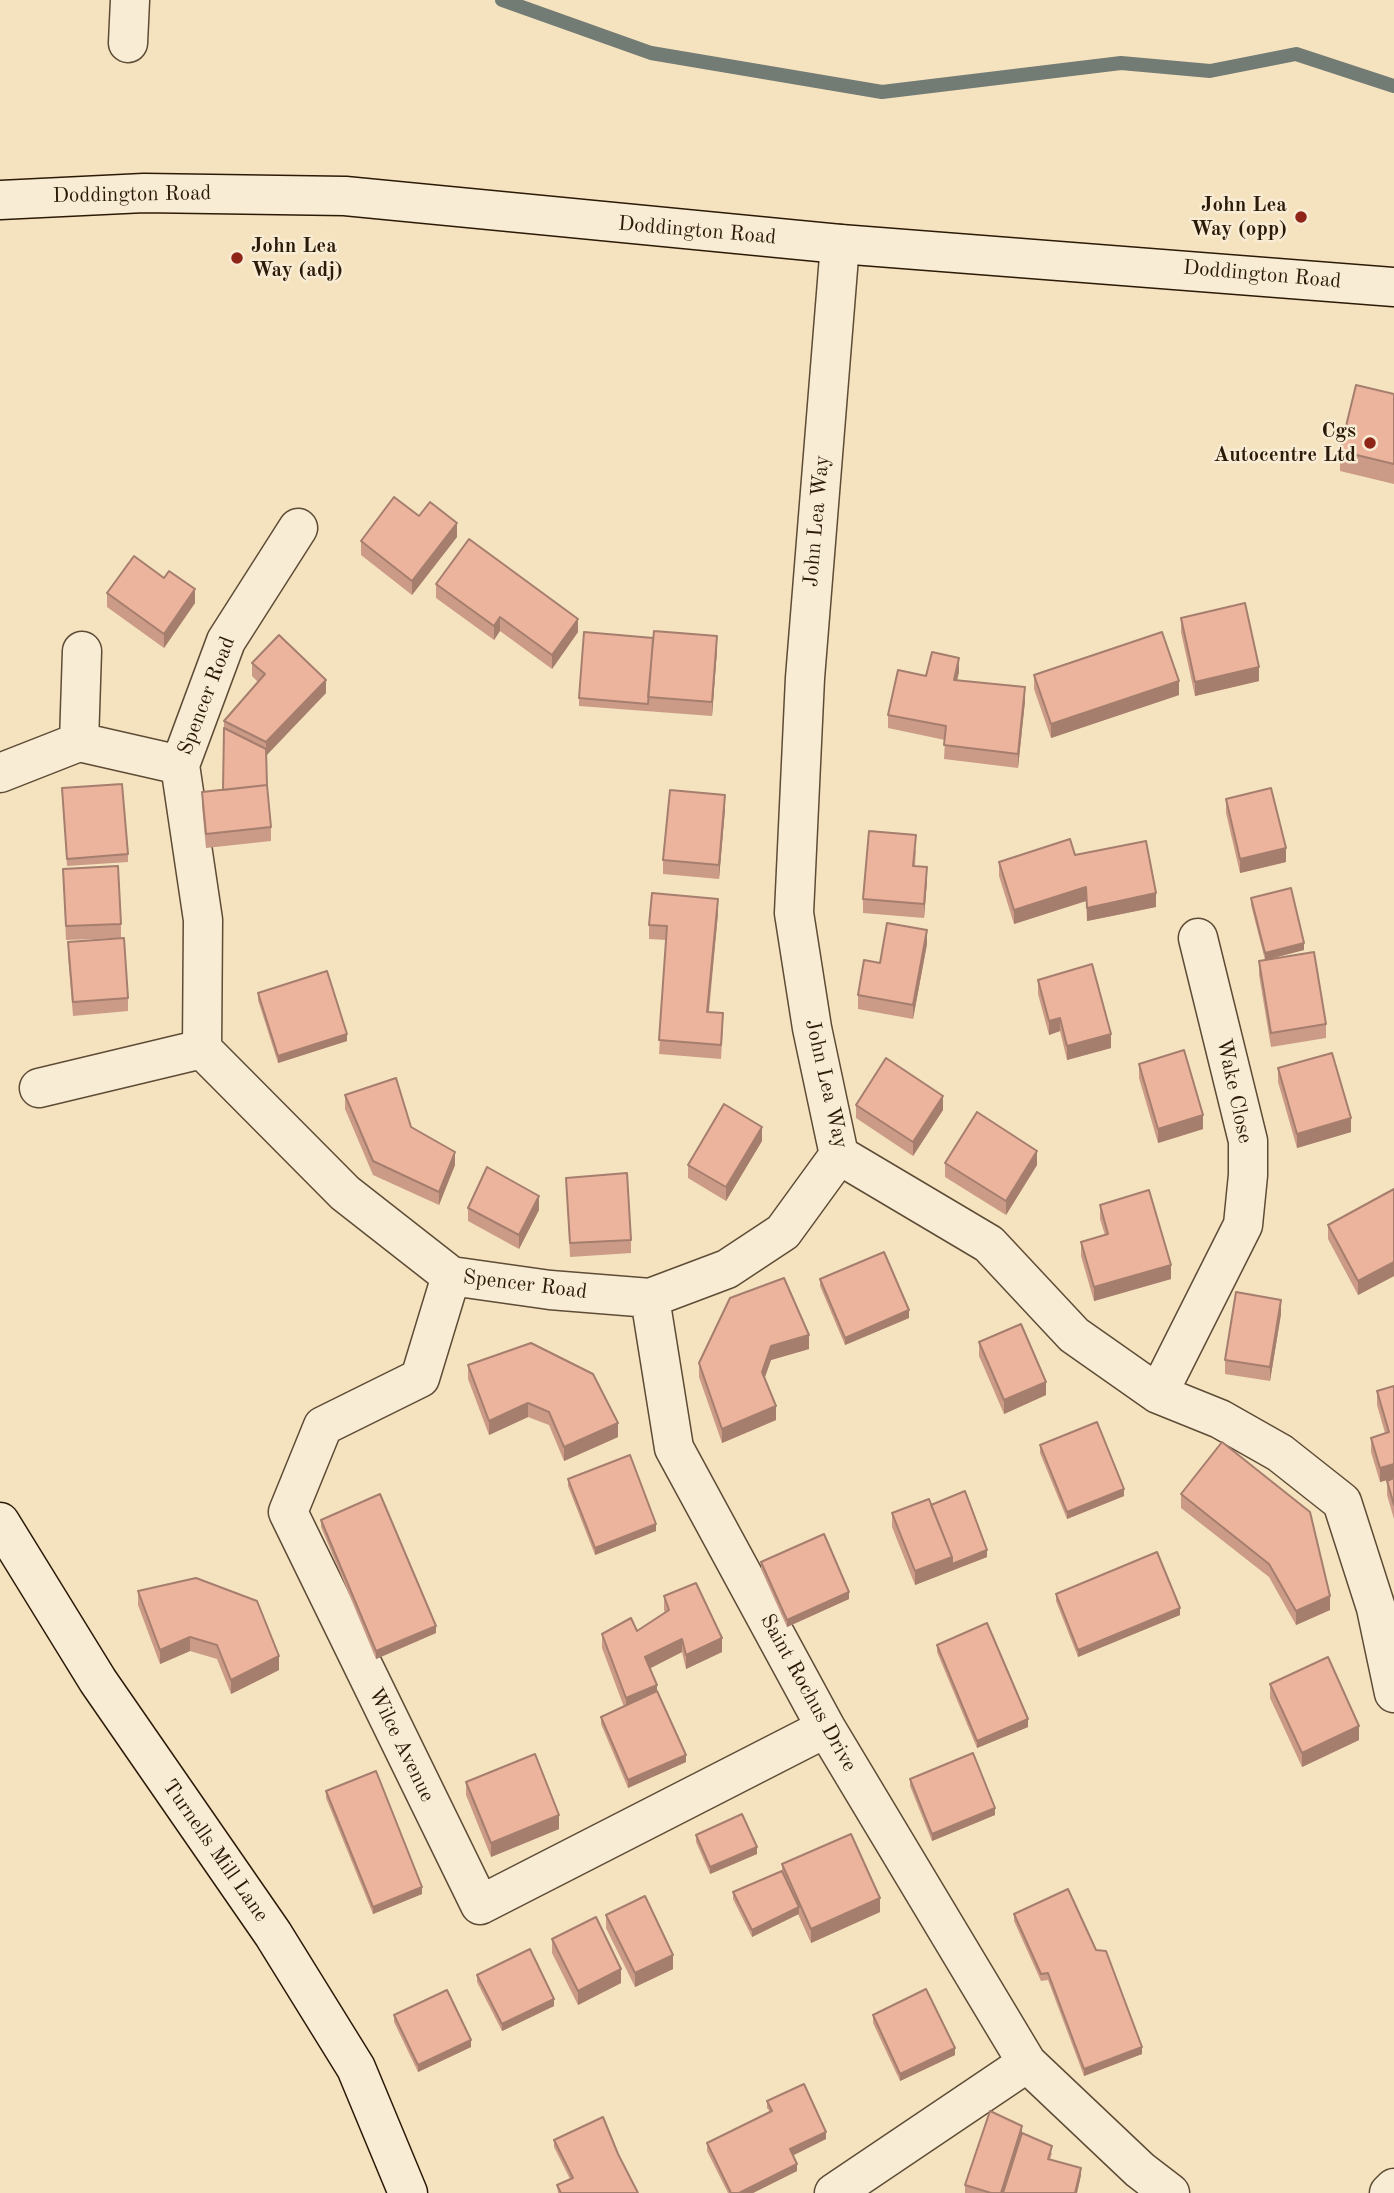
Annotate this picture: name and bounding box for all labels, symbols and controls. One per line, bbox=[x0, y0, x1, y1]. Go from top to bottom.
street label: Doddington Road bbox=[52, 181, 212, 209]
place label: John Lea Way (opp) bbox=[1190, 192, 1287, 242]
marker: John Lea Way (opp) bbox=[1293, 209, 1309, 225]
street label: Doddington Road bbox=[617, 212, 777, 250]
place label: John Lea Way (adj) bbox=[251, 233, 343, 283]
marker: John Lea Way (adj) bbox=[229, 250, 245, 266]
street label: Doddington Road bbox=[1182, 256, 1342, 294]
place label: Cgs Autocentre Ltd bbox=[1213, 418, 1356, 468]
marker: Cgs Autocentre Ltd bbox=[1362, 435, 1378, 451]
street label: John Lea Way bbox=[799, 454, 835, 588]
street label: Spencer Road bbox=[173, 633, 241, 759]
street label: John Lea Way bbox=[799, 1017, 853, 1151]
street label: Wake Close bbox=[1211, 1036, 1257, 1146]
street label: Spencer Road bbox=[461, 1265, 589, 1305]
street label: Saint Rochus Drive bbox=[754, 1610, 862, 1776]
street label: Wilce Avenue bbox=[362, 1684, 440, 1806]
street label: Turnells Mill Lane bbox=[156, 1775, 274, 1927]

